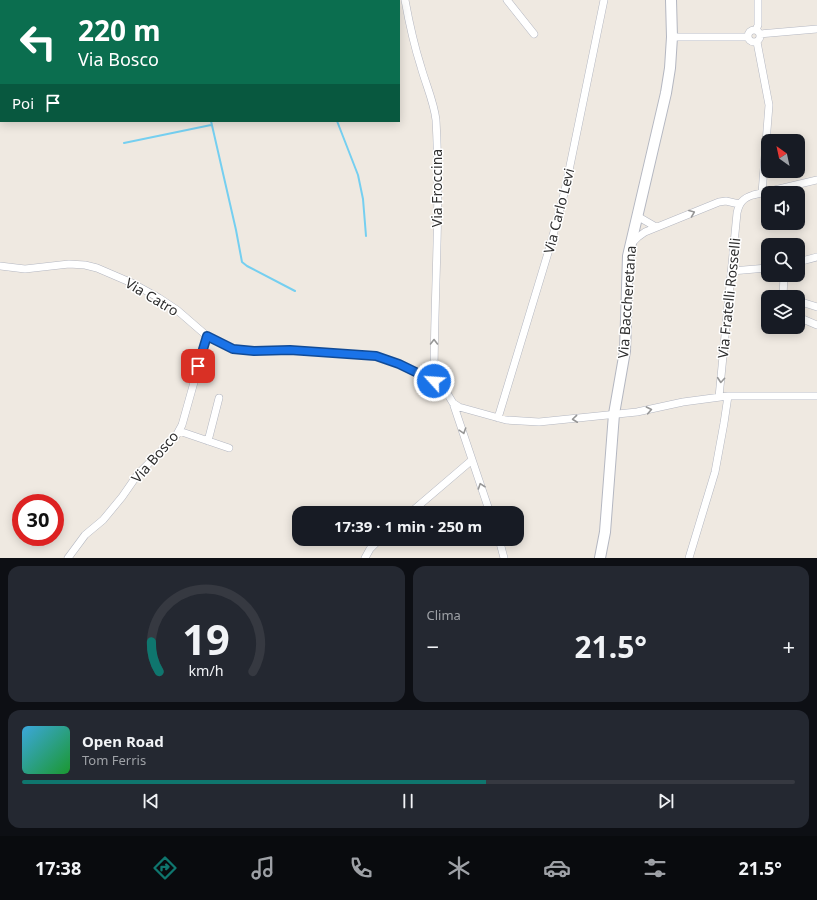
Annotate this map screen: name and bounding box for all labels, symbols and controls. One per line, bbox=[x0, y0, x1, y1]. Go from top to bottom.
text: 220 m bbox=[78, 11, 161, 49]
icon: left bbox=[12, 16, 64, 68]
text: Via Bosco bbox=[78, 47, 159, 71]
icon: arrive bbox=[42, 92, 64, 114]
text: Poi bbox=[12, 93, 34, 113]
north arrow bbox=[761, 134, 805, 178]
map controls bbox=[761, 134, 805, 334]
street label: Via Froccina bbox=[427, 149, 446, 227]
street label: Via Carlo Levi bbox=[539, 166, 578, 256]
button: sound bbox=[761, 186, 805, 230]
one-way arrow bbox=[689, 209, 696, 217]
street label: Via Fratelli Rosselli bbox=[713, 237, 744, 359]
button: search bbox=[761, 238, 805, 282]
street label: Via Baccheretana bbox=[613, 245, 640, 359]
street label: Via Catro bbox=[122, 273, 183, 320]
button: layers bbox=[761, 290, 805, 334]
one-way arrow bbox=[430, 339, 438, 345]
pin bbox=[181, 349, 215, 383]
icon: arrive bbox=[187, 355, 209, 377]
position arrow bbox=[413, 360, 455, 402]
one-way arrow bbox=[716, 377, 725, 383]
one-way arrow bbox=[646, 406, 652, 415]
one-way arrow bbox=[572, 414, 578, 423]
street label: Via Bosco bbox=[127, 427, 182, 487]
one-way arrow bbox=[458, 428, 466, 435]
one-way arrow bbox=[477, 483, 486, 490]
speed limit sign: 30 bbox=[12, 494, 64, 546]
text: 17:39 · 1 min · 250 m bbox=[334, 516, 482, 536]
text: Clima bbox=[427, 606, 461, 624]
text: 19 bbox=[182, 611, 230, 667]
text: 21.5° bbox=[574, 626, 647, 667]
text: − bbox=[427, 631, 439, 661]
text: + bbox=[782, 631, 795, 661]
text: km/h bbox=[189, 661, 224, 680]
text: Open Road bbox=[82, 731, 164, 751]
text: Tom Ferris bbox=[82, 751, 146, 769]
icon: previous bbox=[140, 790, 162, 812]
icon: pause bbox=[397, 790, 419, 812]
icon: next bbox=[655, 790, 677, 812]
icon: directions bbox=[151, 854, 179, 882]
icon: music bbox=[249, 854, 277, 882]
icon: phone bbox=[347, 854, 375, 882]
icon: climate bbox=[445, 854, 473, 882]
icon: car bbox=[543, 854, 571, 882]
icon: filters bbox=[641, 854, 669, 882]
text: 17:38 bbox=[35, 856, 81, 880]
text: 21.5° bbox=[738, 856, 782, 880]

